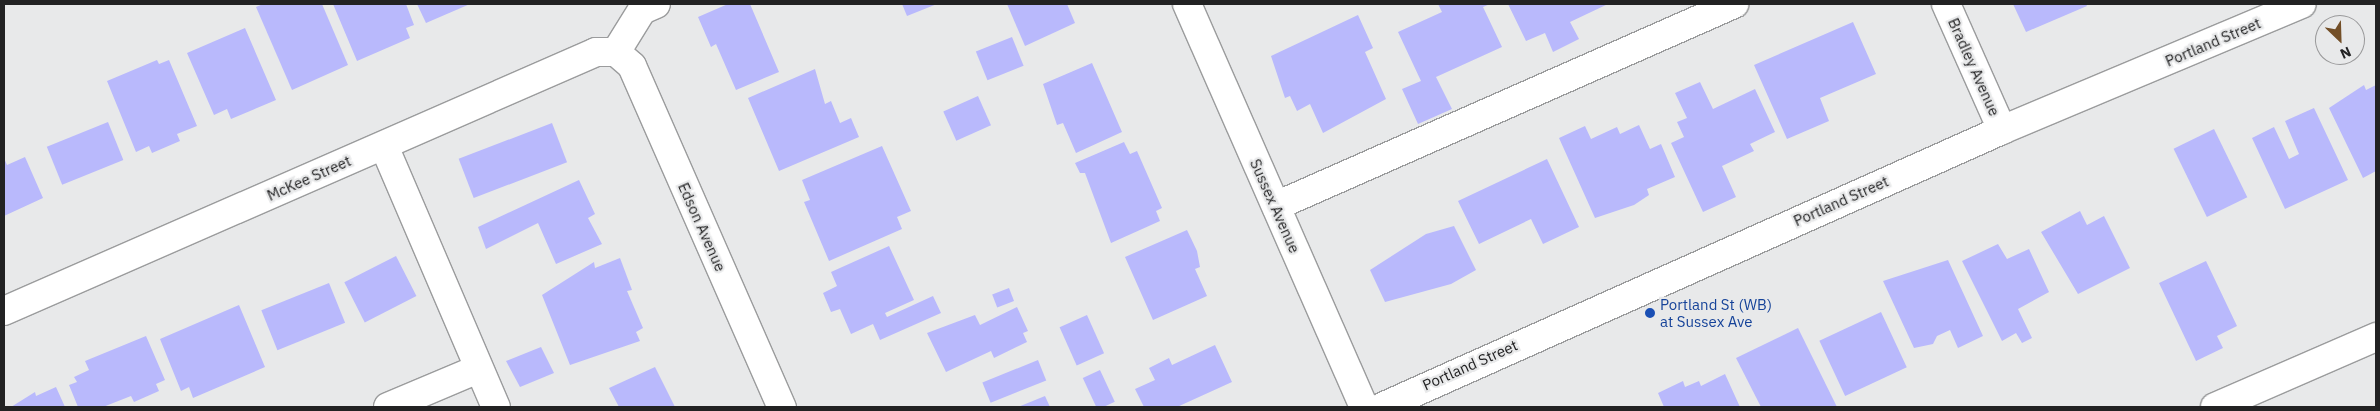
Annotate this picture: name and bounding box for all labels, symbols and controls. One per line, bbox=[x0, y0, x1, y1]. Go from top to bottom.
street label: Portland Street bbox=[2163, 14, 2263, 70]
street label: Bradley Avenue bbox=[1944, 15, 2004, 119]
north arrow bbox=[2315, 15, 2365, 65]
text: N bbox=[2337, 43, 2354, 63]
street label: McKee Street bbox=[264, 151, 354, 205]
street label: Sussex Avenue bbox=[1246, 156, 1304, 256]
street label: Portland Street bbox=[1791, 172, 1891, 230]
street label: Edson Avenue bbox=[674, 180, 730, 274]
place label: Portland St (WB) at Sussex Ave bbox=[1660, 295, 1772, 330]
marker: Portland St (WB) at Sussex Ave bbox=[1644, 307, 1656, 319]
street label: Portland Street bbox=[1420, 336, 1520, 394]

